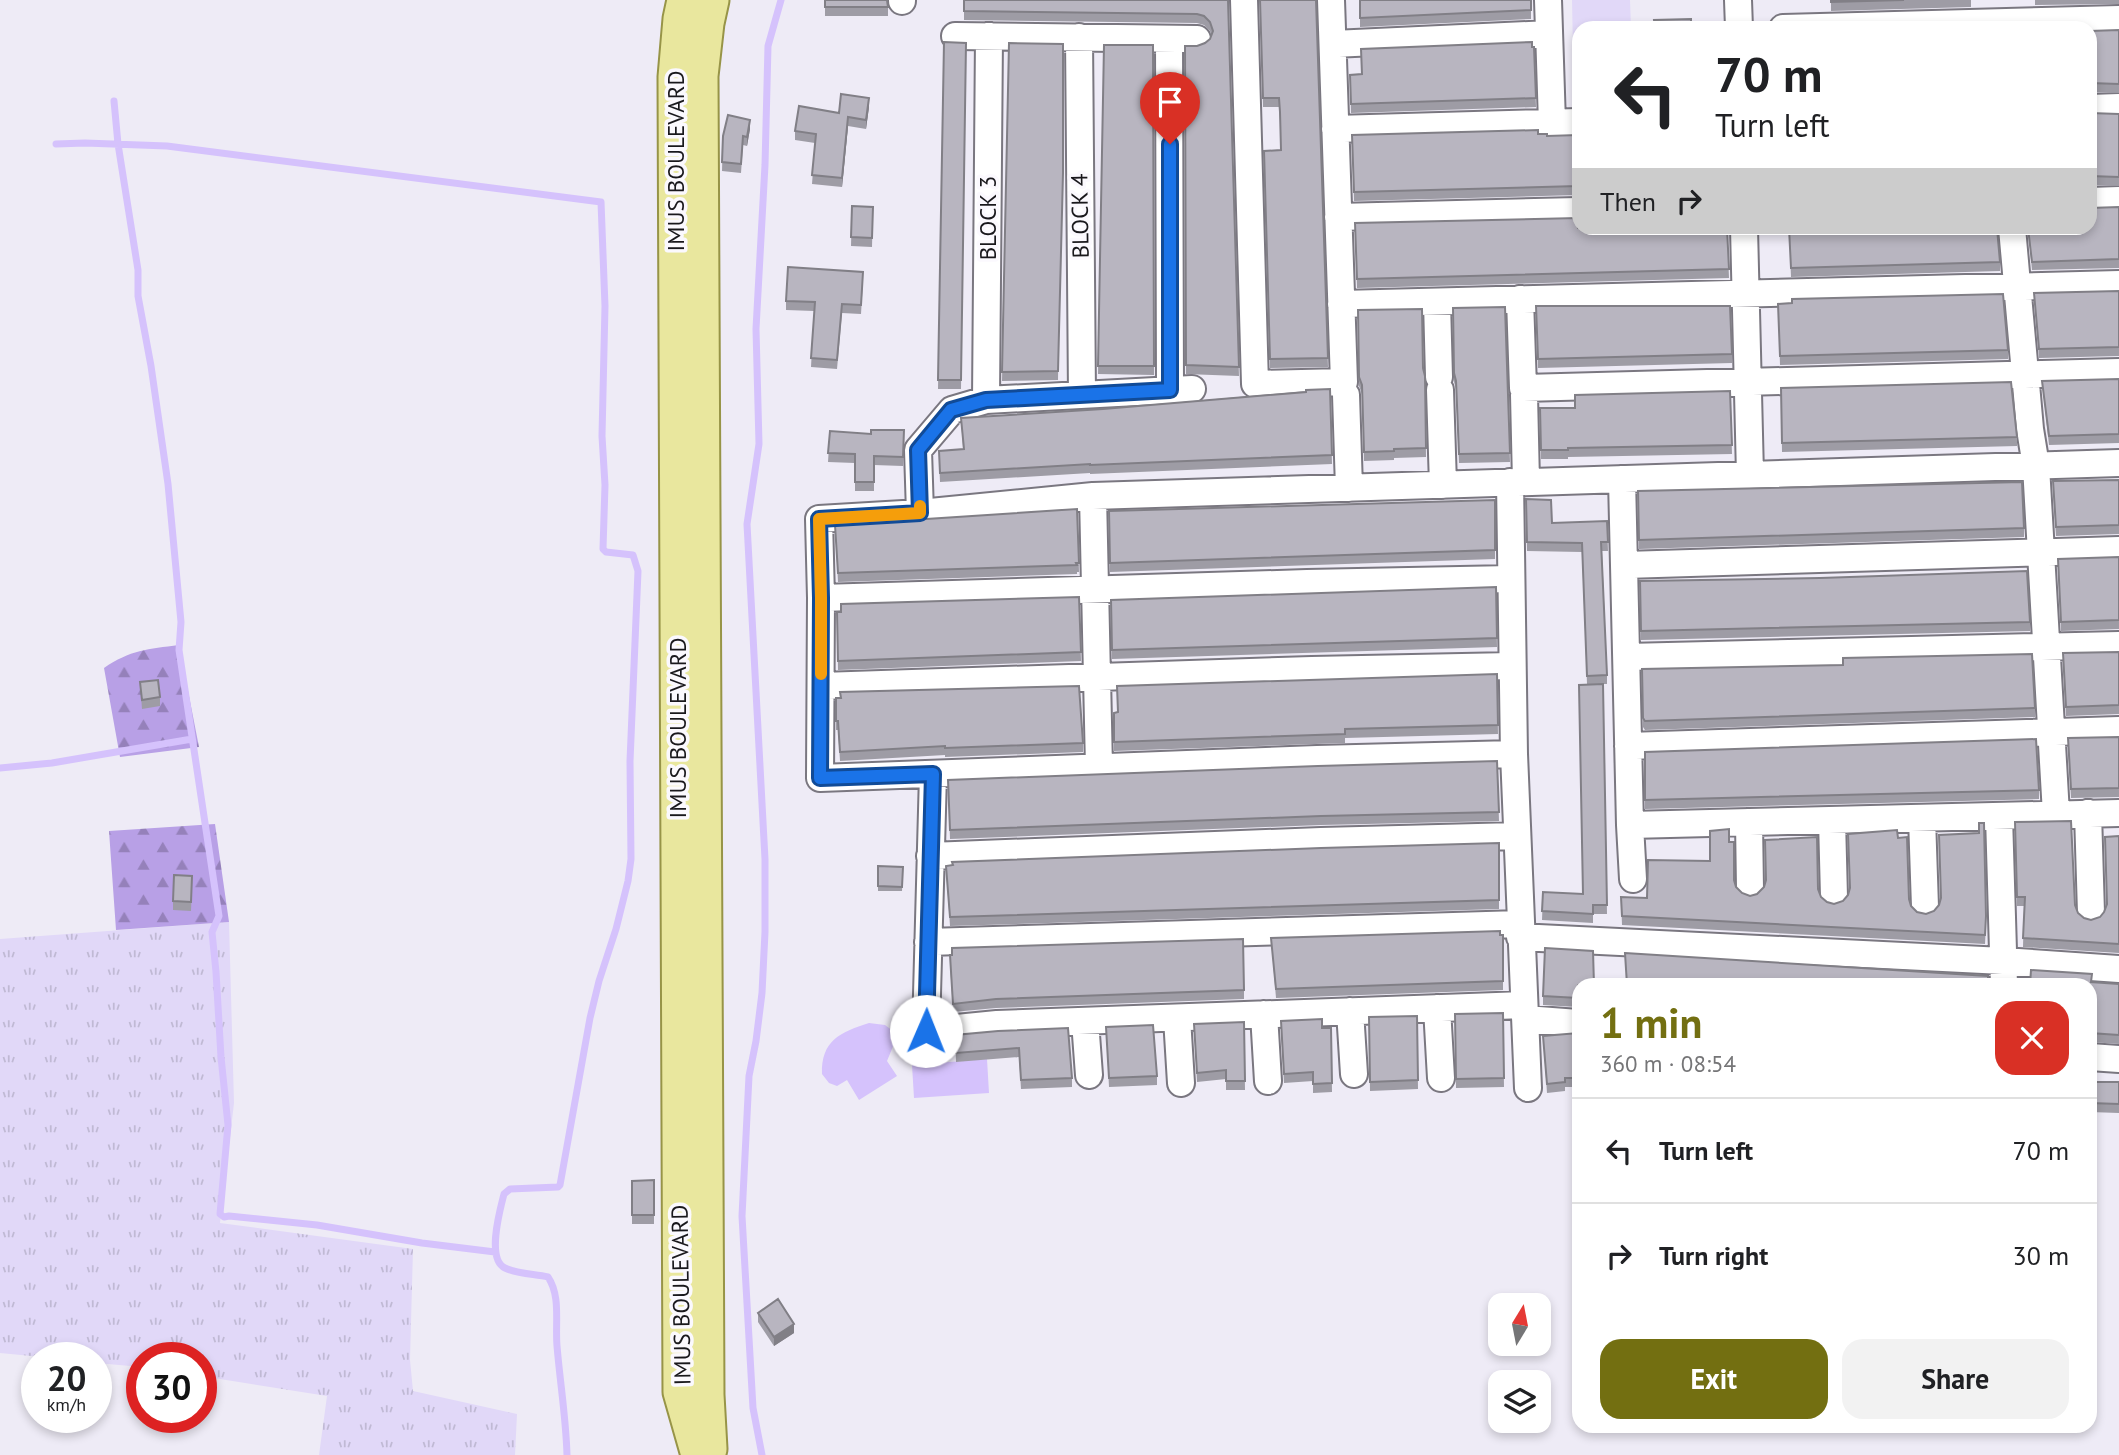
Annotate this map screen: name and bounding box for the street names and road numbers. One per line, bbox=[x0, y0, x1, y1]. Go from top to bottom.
street label: IMUS BOULEVARD bbox=[661, 71, 690, 251]
street label: BLOCK 4 bbox=[1064, 173, 1095, 259]
street label: BLOCK 3 bbox=[973, 176, 1002, 260]
street label: IMUS BOULEVARD bbox=[663, 638, 692, 818]
street label: IMUS BOULEVARD bbox=[664, 1204, 697, 1386]

